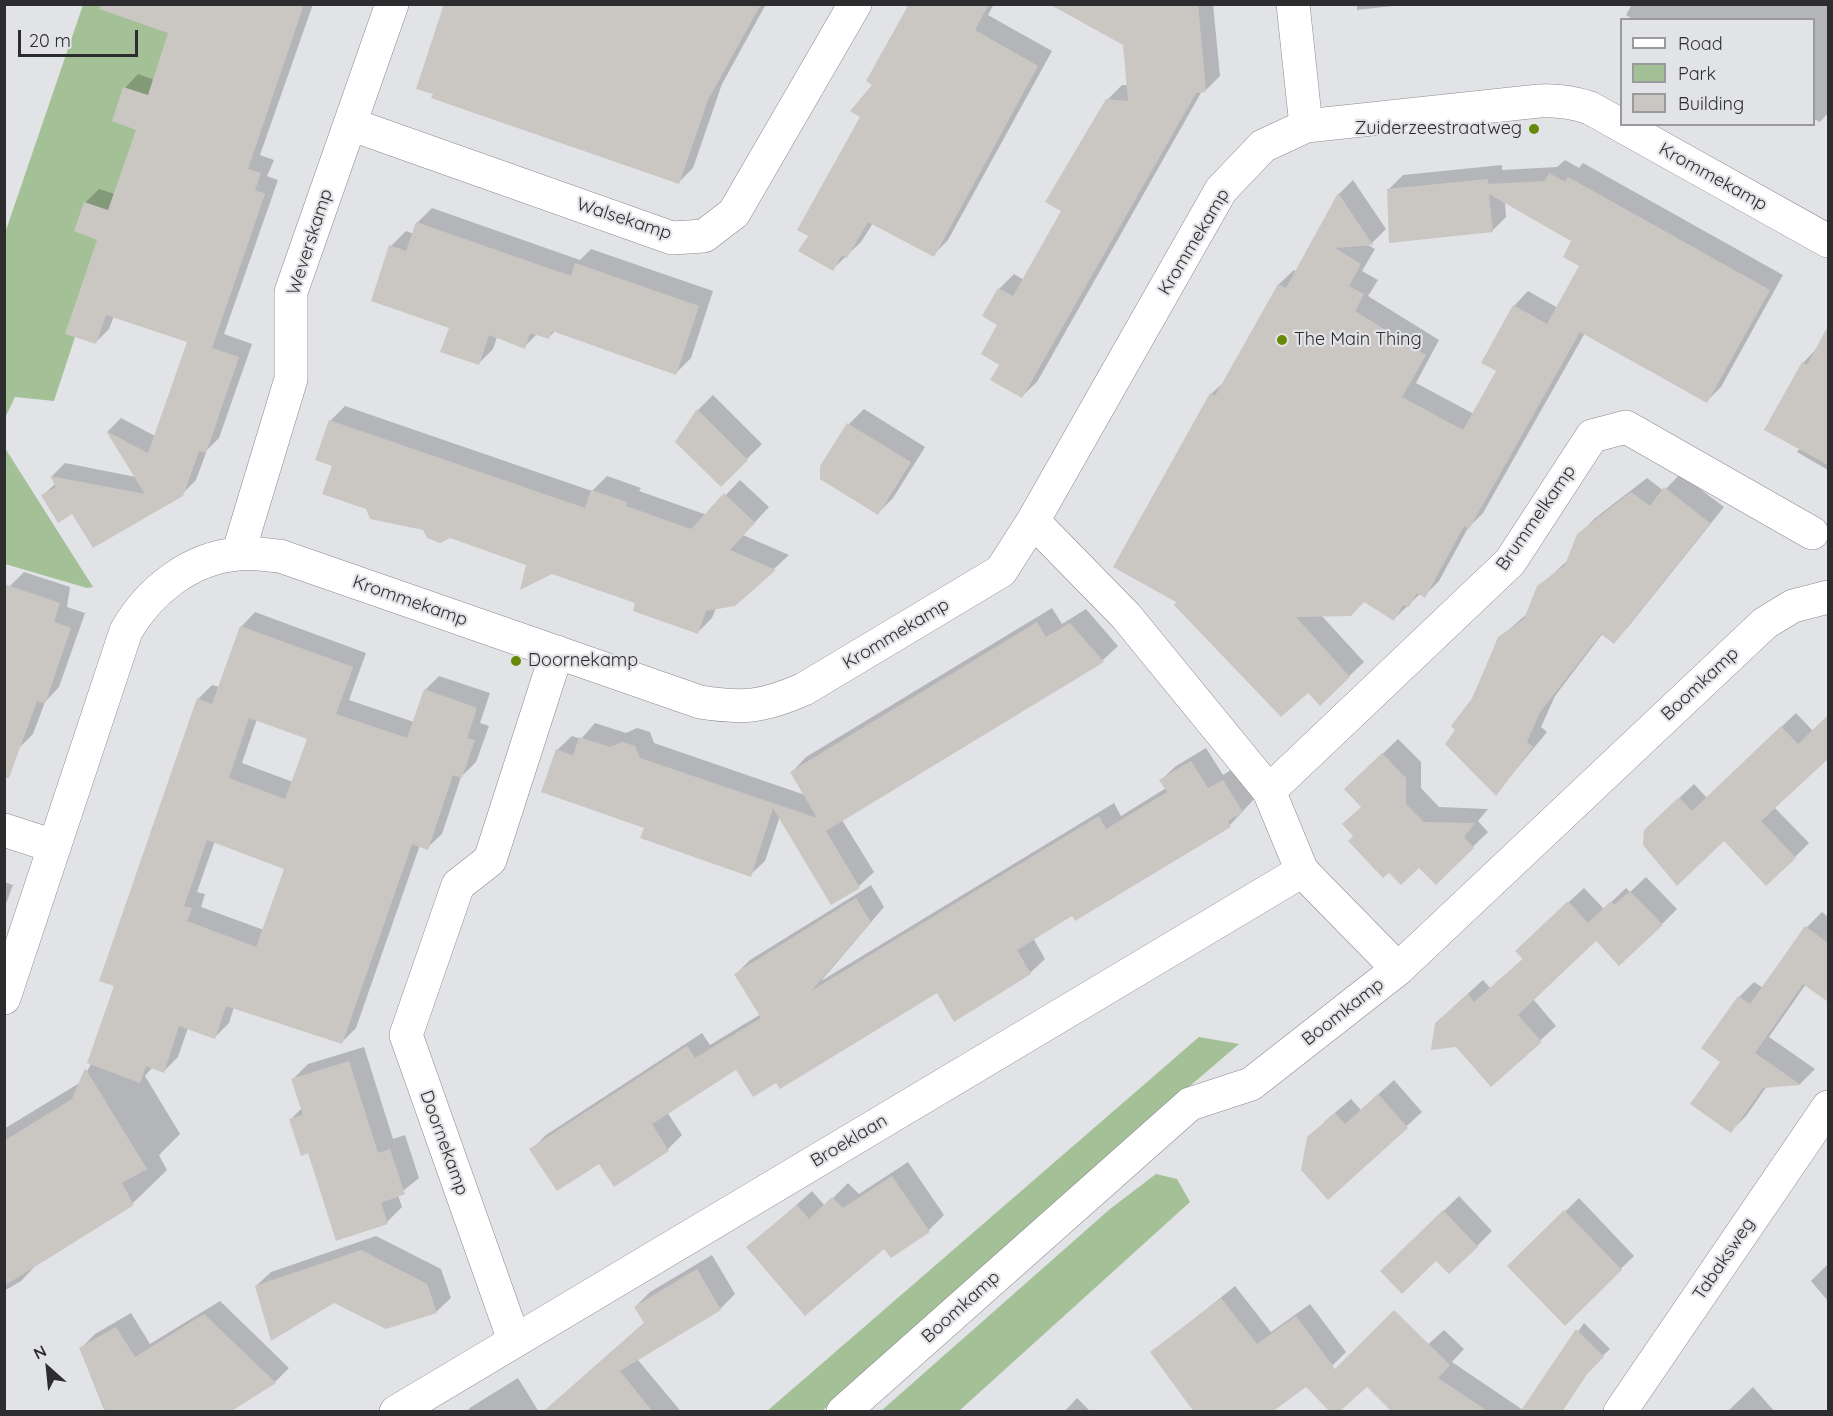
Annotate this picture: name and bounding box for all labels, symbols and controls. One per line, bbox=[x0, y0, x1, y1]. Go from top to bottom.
scale bar bbox=[21, 18, 141, 56]
legend bbox=[1620, 18, 1815, 126]
text: 20 m bbox=[29, 29, 71, 52]
text: Road bbox=[1678, 32, 1723, 55]
text: Park bbox=[1678, 62, 1716, 85]
text: Building bbox=[1678, 92, 1744, 115]
place label: Zuiderzeestraatweg bbox=[1355, 118, 1522, 140]
marker: Zuiderzeestraatweg bbox=[1527, 122, 1541, 136]
street label: Krommekamp bbox=[1655, 138, 1771, 216]
street label: Krommekamp bbox=[1154, 185, 1234, 299]
street label: Weverskamp bbox=[283, 186, 337, 298]
street label: Walsekamp bbox=[574, 193, 674, 245]
place label: The Main Thing bbox=[1294, 329, 1422, 351]
marker: The Main Thing bbox=[1275, 333, 1289, 347]
street label: Brummelkamp bbox=[1492, 461, 1580, 575]
street label: Krommekamp bbox=[350, 571, 470, 631]
street label: Krommekamp bbox=[839, 594, 953, 674]
street label: Boomkamp bbox=[1657, 643, 1743, 725]
place label: Doornekamp bbox=[528, 650, 638, 672]
marker: Doornekamp bbox=[509, 654, 523, 668]
street label: Boomkamp bbox=[1298, 973, 1388, 1051]
street label: Doornekamp bbox=[415, 1088, 473, 1198]
street label: Broeklaan bbox=[807, 1110, 891, 1172]
street label: Tabaksweg bbox=[1689, 1214, 1759, 1304]
street label: Boomkamp bbox=[917, 1266, 1005, 1348]
north arrow bbox=[18, 1338, 78, 1398]
text: N bbox=[30, 1340, 50, 1364]

